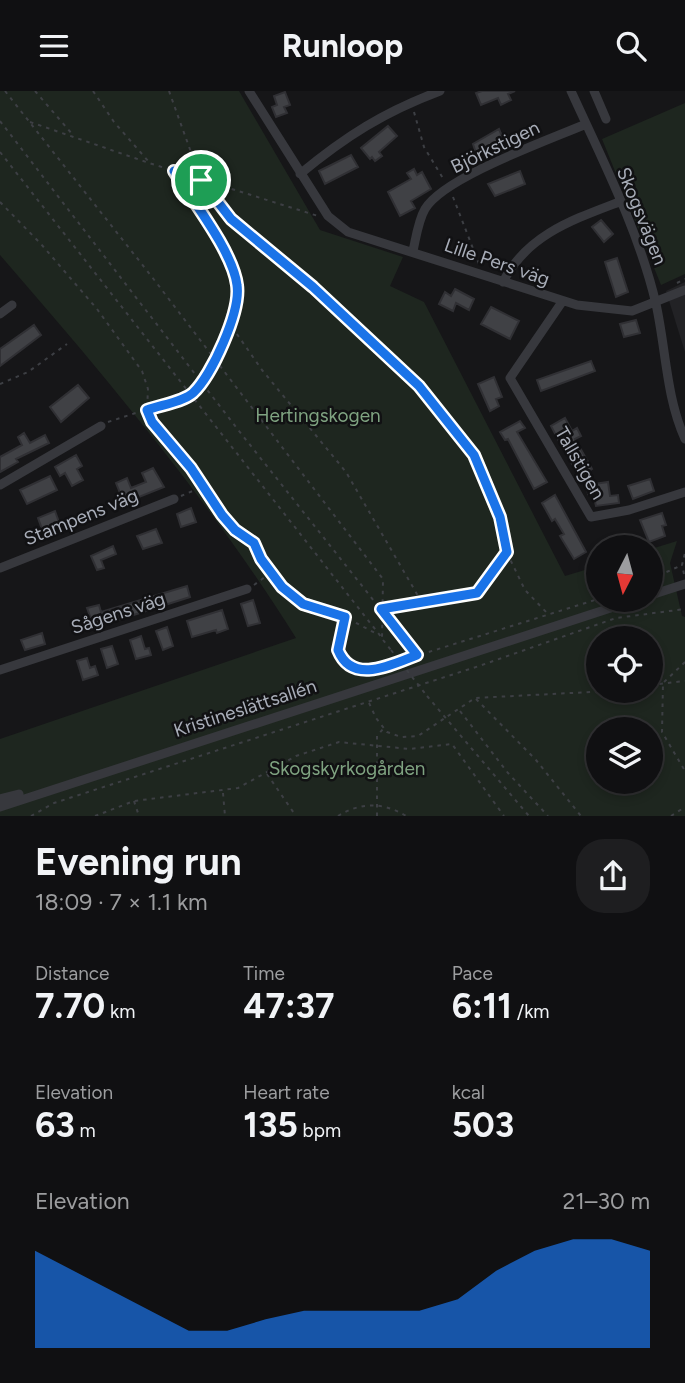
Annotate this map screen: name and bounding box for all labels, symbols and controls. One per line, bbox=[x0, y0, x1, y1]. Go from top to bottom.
icon: menu bbox=[35, 27, 73, 65]
text: Runloop bbox=[282, 27, 403, 65]
icon: search bbox=[612, 27, 650, 65]
street label: Björkstigen bbox=[447, 116, 543, 178]
pin bbox=[171, 150, 231, 210]
icon: arrive bbox=[182, 161, 220, 199]
street label: Skogsvägen bbox=[612, 164, 672, 268]
street label: Lille Pers väg bbox=[441, 233, 553, 291]
park label: Hertingskogen bbox=[255, 404, 381, 427]
street label: Tallstigen bbox=[550, 423, 610, 503]
street label: Stampens väg bbox=[21, 484, 141, 550]
north arrow bbox=[586, 535, 663, 613]
map controls bbox=[586, 535, 663, 794]
street label: Sågens väg bbox=[68, 587, 168, 639]
button: locate bbox=[586, 626, 663, 703]
street label: Kristineslättsallén bbox=[171, 674, 319, 742]
button: layers bbox=[586, 717, 663, 794]
park label: Skogskyrkogården bbox=[269, 757, 425, 780]
text: Evening run bbox=[35, 839, 242, 885]
button: share bbox=[576, 839, 650, 913]
text: 18:09 · 7 × 1.1 km bbox=[35, 888, 208, 916]
text: Distance bbox=[35, 962, 109, 985]
text: Time bbox=[243, 962, 285, 985]
text: Pace bbox=[452, 962, 493, 985]
text: 7.70 bbox=[35, 985, 105, 1027]
text: 47:37 bbox=[243, 985, 334, 1027]
text: 6:11 bbox=[452, 985, 512, 1027]
text: km bbox=[105, 1000, 135, 1023]
text: /km bbox=[512, 1000, 550, 1023]
text: Elevation bbox=[35, 1081, 113, 1104]
text: Heart rate bbox=[243, 1081, 330, 1104]
text: kcal bbox=[452, 1081, 485, 1104]
text: 63 bbox=[35, 1104, 75, 1146]
text: 135 bbox=[243, 1104, 298, 1146]
text: 503 bbox=[452, 1104, 514, 1146]
text: m bbox=[75, 1119, 96, 1142]
text: bpm bbox=[298, 1119, 341, 1142]
text: Elevation bbox=[35, 1187, 130, 1215]
text: 21–30 m bbox=[562, 1187, 650, 1215]

